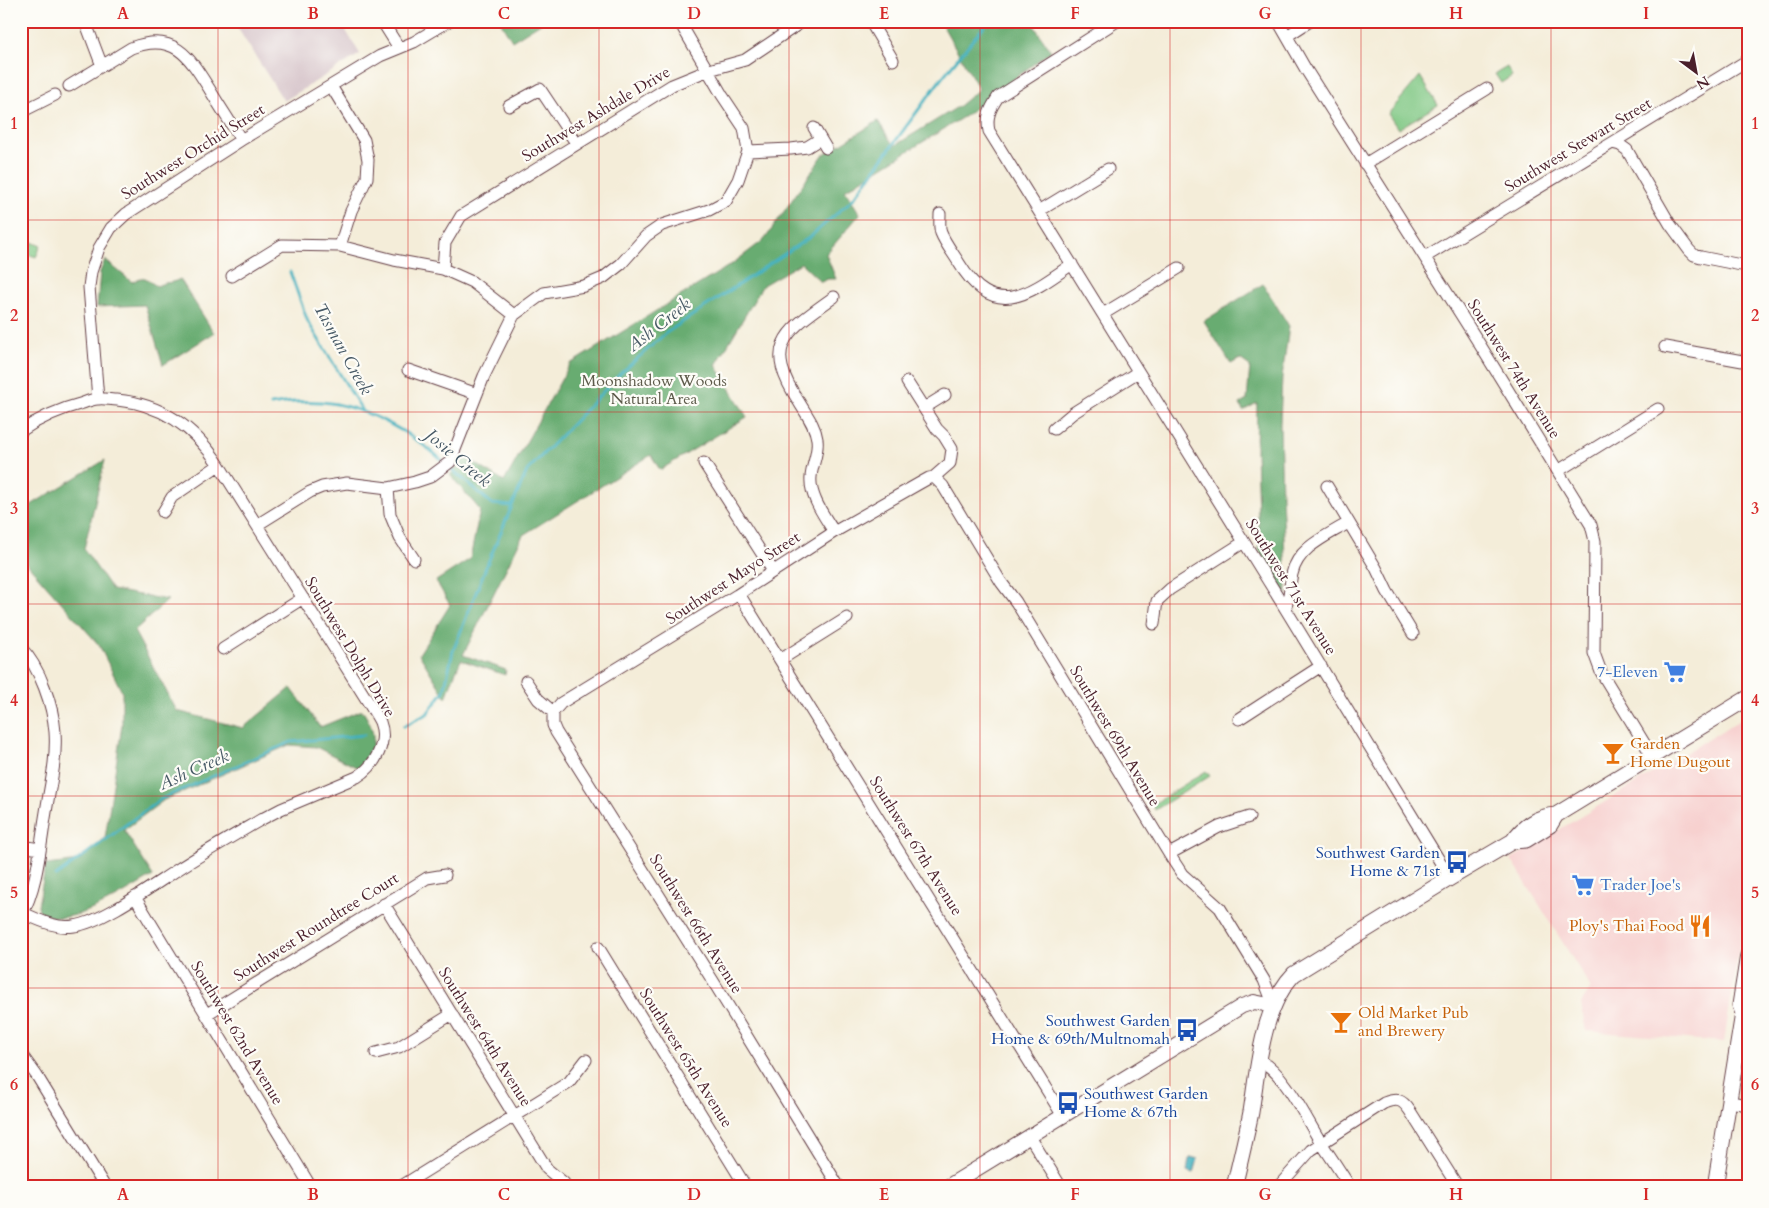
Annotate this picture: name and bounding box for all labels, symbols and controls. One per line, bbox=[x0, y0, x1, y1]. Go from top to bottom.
text: A bbox=[117, 3, 129, 25]
text: B bbox=[307, 3, 319, 25]
text: C bbox=[498, 3, 510, 25]
text: D bbox=[687, 3, 701, 25]
text: E bbox=[879, 3, 889, 25]
text: F bbox=[1070, 3, 1080, 25]
text: G bbox=[1258, 3, 1272, 25]
text: H bbox=[1449, 3, 1463, 25]
text: I bbox=[1643, 3, 1649, 25]
north arrow bbox=[1672, 48, 1722, 98]
street label: Southwest Ashdale Drive bbox=[518, 61, 674, 167]
text: N bbox=[1692, 71, 1713, 94]
street label: Southwest Stewart Street bbox=[1500, 92, 1656, 198]
street label: Southwest Orchid Street bbox=[117, 99, 269, 205]
text: 1 bbox=[10, 113, 18, 135]
text: 1 bbox=[1751, 113, 1759, 135]
water label: Ash Creek bbox=[621, 292, 696, 358]
street label: Southwest 74th Avenue bbox=[1462, 295, 1566, 443]
water label: Tasman Creek bbox=[307, 299, 379, 400]
text: 2 bbox=[10, 305, 18, 327]
text: 2 bbox=[1751, 305, 1759, 327]
park label: Moonshadow Woods Natural Area bbox=[581, 370, 727, 410]
water label: Josie Creek bbox=[417, 420, 496, 493]
text: 3 bbox=[10, 498, 18, 520]
text: 3 bbox=[1751, 498, 1759, 520]
street label: Southwest 71st Avenue bbox=[1240, 515, 1342, 659]
street label: Southwest Mayo Street bbox=[662, 526, 804, 630]
street label: Southwest Dolph Drive bbox=[299, 573, 401, 721]
supermarket icon: 7-Eleven bbox=[1662, 659, 1688, 685]
place label: 7-Eleven bbox=[1597, 661, 1658, 683]
street label: Southwest 69th Avenue bbox=[1064, 662, 1166, 810]
text: 4 bbox=[10, 690, 18, 712]
text: 4 bbox=[1751, 690, 1759, 712]
place label: Garden Home Dugout bbox=[1630, 733, 1730, 773]
bar icon: Garden Home Dugout bbox=[1600, 740, 1626, 766]
water label: Ash Creek bbox=[154, 743, 233, 797]
street label: Southwest 67th Avenue bbox=[864, 772, 968, 920]
place label: Southwest Garden Home & 71st bbox=[1316, 842, 1440, 882]
bus stop icon: Southwest Garden Home & 71st bbox=[1444, 849, 1470, 875]
street label: Southwest 66th Avenue bbox=[644, 850, 748, 998]
street label: Southwest Roundtree Court bbox=[229, 867, 403, 987]
supermarket icon: Trader Joe's bbox=[1570, 872, 1596, 898]
place label: Trader Joe's bbox=[1600, 874, 1681, 896]
text: 5 bbox=[10, 882, 18, 904]
text: 5 bbox=[1751, 882, 1759, 904]
restaurant icon: Ploy's Thai Food bbox=[1687, 913, 1713, 939]
place label: Ploy's Thai Food bbox=[1569, 915, 1684, 937]
street label: Southwest 62nd Avenue bbox=[185, 957, 289, 1109]
street label: Southwest 64th Avenue bbox=[433, 963, 537, 1111]
street label: Southwest 65th Avenue bbox=[634, 984, 738, 1132]
place label: Old Market Pub and Brewery bbox=[1358, 1002, 1469, 1042]
bar icon: Old Market Pub and Brewery bbox=[1328, 1009, 1354, 1035]
place label: Southwest Garden Home & 69th/Multnomah bbox=[991, 1010, 1170, 1050]
bus stop icon: Southwest Garden Home & 69th/Multnomah bbox=[1174, 1017, 1200, 1043]
text: 6 bbox=[10, 1074, 18, 1096]
text: 6 bbox=[1751, 1074, 1759, 1096]
place label: Southwest Garden Home & 67th bbox=[1084, 1083, 1208, 1123]
bus stop icon: Southwest Garden Home & 67th bbox=[1055, 1090, 1081, 1116]
text: A bbox=[117, 1184, 129, 1206]
text: B bbox=[307, 1184, 319, 1206]
text: C bbox=[498, 1184, 510, 1206]
text: D bbox=[687, 1184, 701, 1206]
text: E bbox=[879, 1184, 889, 1206]
text: F bbox=[1070, 1184, 1080, 1206]
text: G bbox=[1258, 1184, 1272, 1206]
text: H bbox=[1449, 1184, 1463, 1206]
text: I bbox=[1643, 1184, 1649, 1206]

